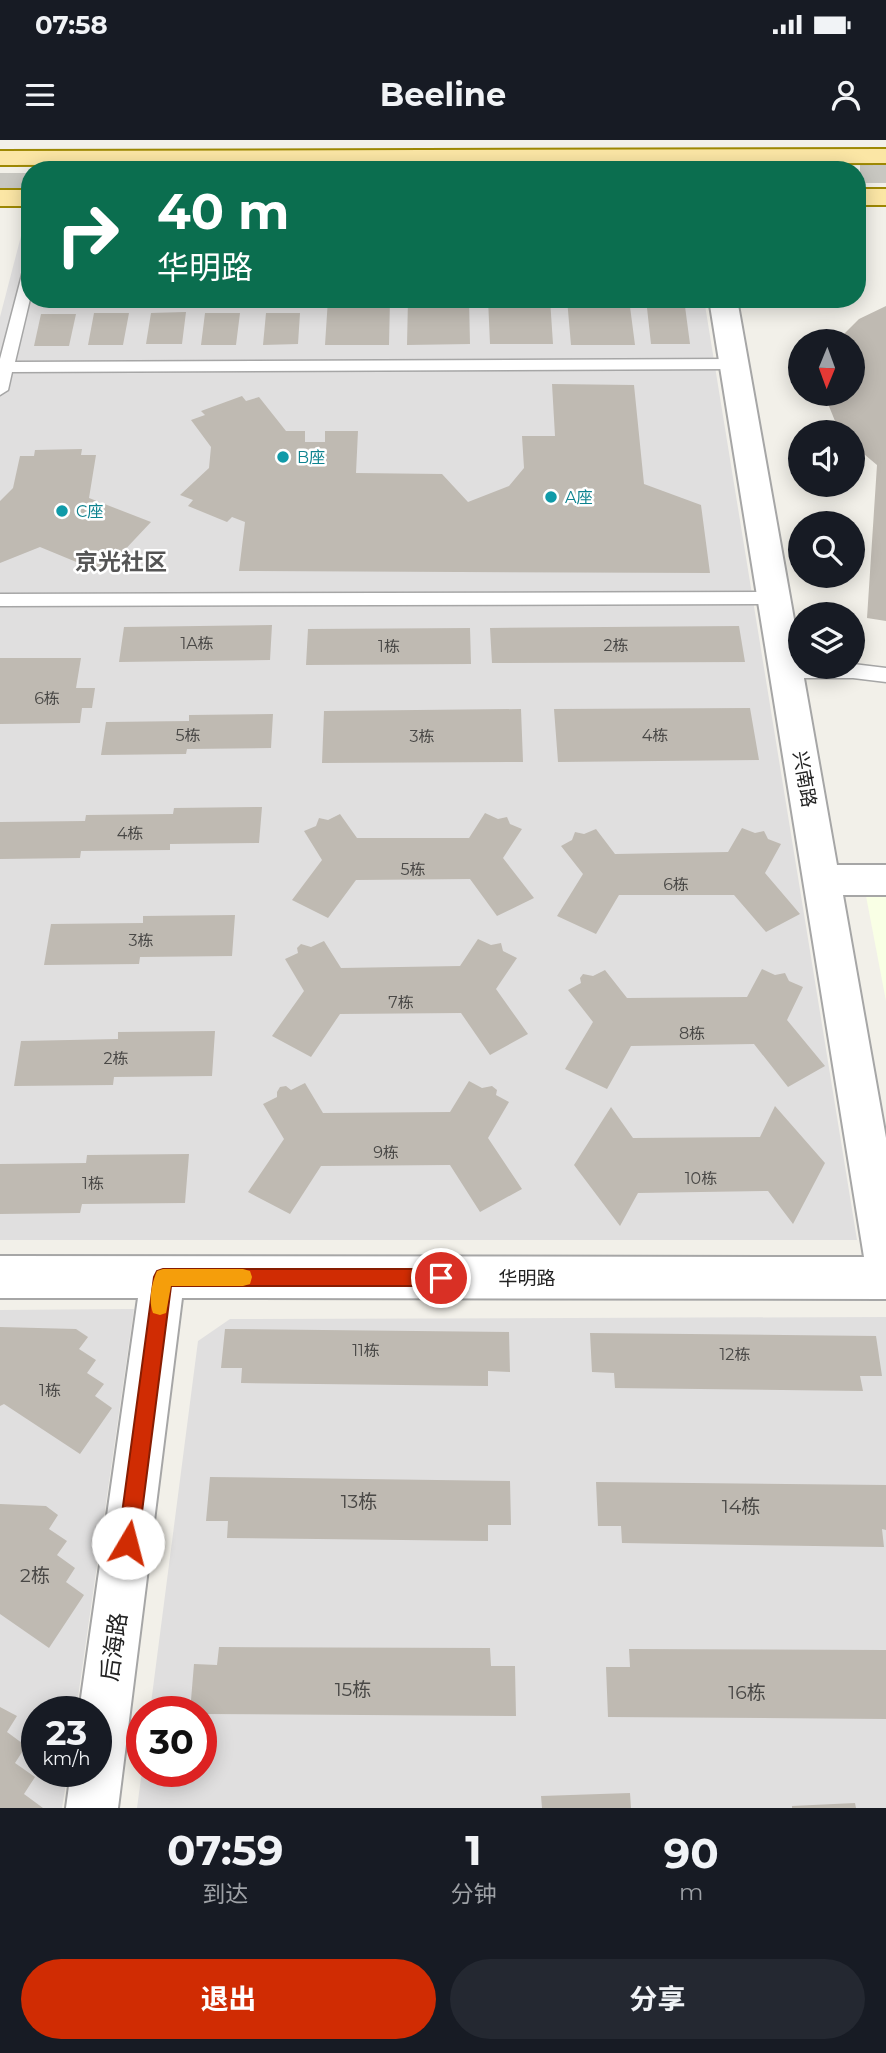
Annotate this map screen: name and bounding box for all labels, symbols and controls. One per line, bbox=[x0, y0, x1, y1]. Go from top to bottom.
text: 07:58 bbox=[35, 9, 108, 41]
text: Beeline bbox=[380, 75, 506, 114]
icon: menu bbox=[21, 76, 59, 114]
icon: person bbox=[827, 76, 865, 114]
text: 40 m bbox=[157, 182, 289, 241]
icon: right bbox=[42, 189, 133, 280]
text: 华明路 bbox=[157, 248, 253, 287]
north arrow bbox=[788, 329, 864, 406]
map controls bbox=[788, 329, 865, 679]
button: sound bbox=[788, 420, 865, 497]
place label: B座 bbox=[297, 448, 325, 467]
marker: B座 bbox=[275, 449, 291, 465]
place label: A座 bbox=[565, 488, 592, 507]
marker: A座 bbox=[543, 489, 559, 505]
place label: C座 bbox=[76, 502, 103, 521]
marker: C座 bbox=[54, 503, 70, 519]
button: search bbox=[788, 511, 865, 588]
district label: 京光社区 bbox=[75, 548, 167, 576]
button: layers bbox=[788, 602, 865, 679]
house number: 1A栋 bbox=[180, 634, 214, 653]
house number: 2栋 bbox=[603, 636, 629, 655]
house number: 1栋 bbox=[378, 637, 400, 656]
house number: 6栋 bbox=[34, 689, 60, 708]
house number: 5栋 bbox=[175, 726, 201, 745]
house number: 4栋 bbox=[642, 726, 668, 745]
house number: 3栋 bbox=[409, 727, 435, 746]
street label: 兴南路 bbox=[788, 749, 821, 809]
house number: 4栋 bbox=[117, 824, 143, 843]
house number: 5栋 bbox=[400, 860, 426, 879]
house number: 6栋 bbox=[663, 875, 689, 894]
house number: 3栋 bbox=[128, 931, 154, 950]
house number: 7栋 bbox=[388, 993, 414, 1012]
house number: 8栋 bbox=[679, 1024, 705, 1043]
house number: 2栋 bbox=[103, 1049, 129, 1068]
house number: 9栋 bbox=[373, 1143, 399, 1162]
house number: 10栋 bbox=[685, 1169, 717, 1188]
house number: 1栋 bbox=[82, 1174, 104, 1193]
pin bbox=[411, 1248, 471, 1308]
icon: arrive bbox=[422, 1259, 460, 1297]
street label: 华明路 bbox=[498, 1267, 556, 1290]
house number: 11栋 bbox=[352, 1341, 380, 1360]
house number: 12栋 bbox=[720, 1345, 750, 1364]
house number: 1栋 bbox=[39, 1381, 61, 1400]
house number: 13栋 bbox=[341, 1490, 377, 1513]
house number: 14栋 bbox=[722, 1495, 760, 1518]
position arrow bbox=[91, 1506, 165, 1580]
house number: 2栋 bbox=[20, 1564, 50, 1587]
street label: 后海路 bbox=[95, 1611, 133, 1683]
house number: 15栋 bbox=[335, 1678, 371, 1701]
house number: 16栋 bbox=[728, 1681, 766, 1704]
speed limit sign: 30 bbox=[126, 1696, 217, 1787]
text: 23 bbox=[46, 1711, 87, 1754]
text: km/h bbox=[42, 1748, 91, 1770]
text: 07:59 bbox=[167, 1824, 283, 1876]
text: 1 bbox=[465, 1824, 482, 1876]
text: 90 bbox=[664, 1827, 719, 1879]
text: m bbox=[679, 1878, 703, 1906]
text: 到达 bbox=[202, 1880, 248, 1908]
text: 分钟 bbox=[451, 1880, 497, 1908]
button: 退出 bbox=[21, 1959, 436, 2039]
button: 分享 bbox=[450, 1959, 865, 2039]

